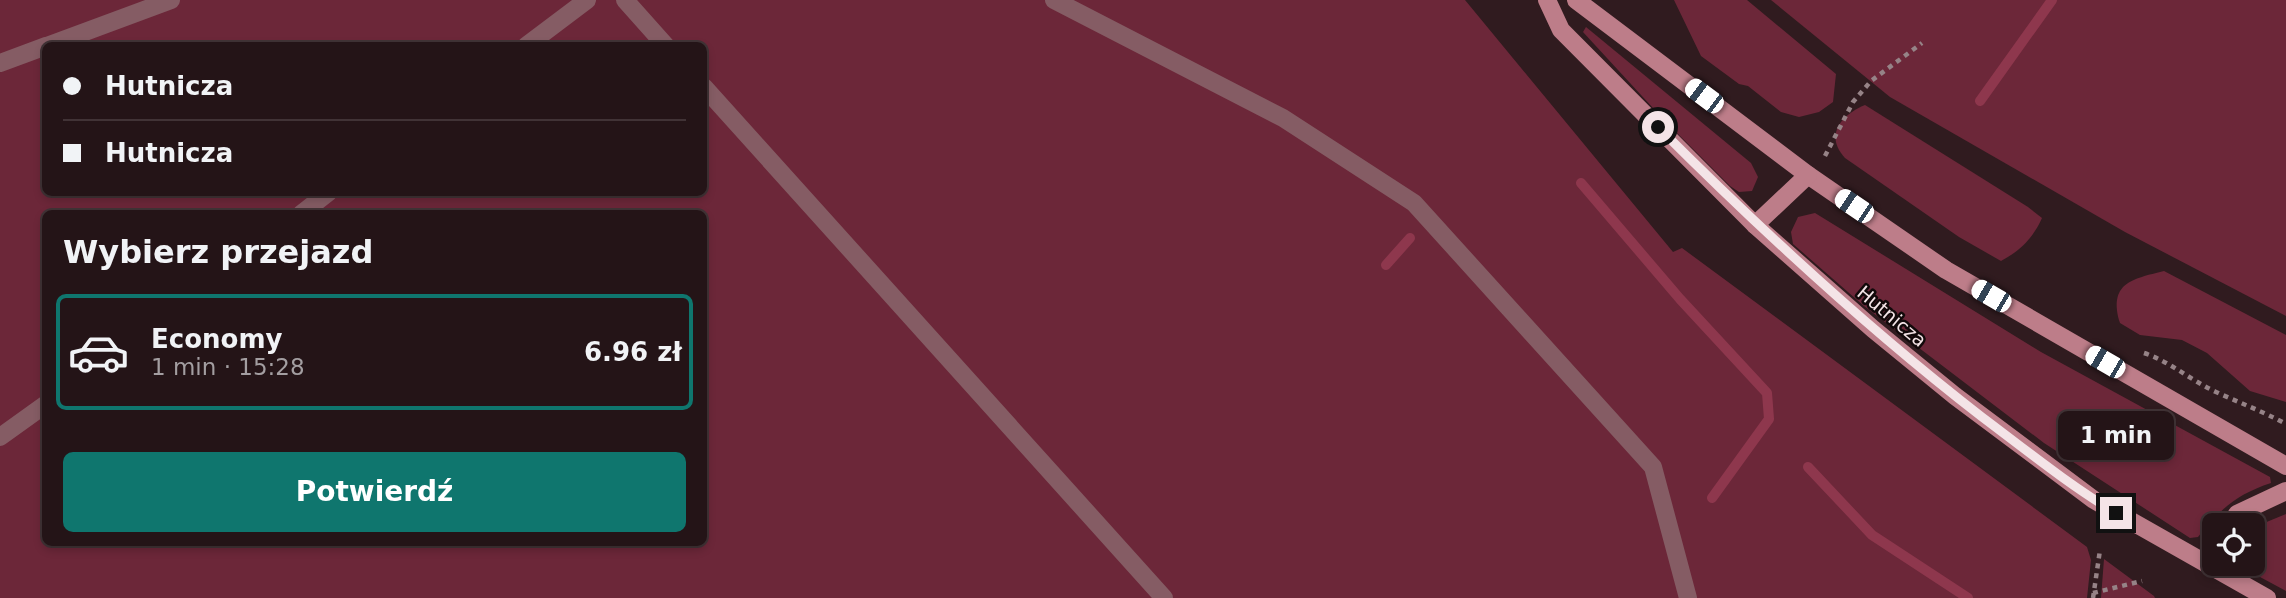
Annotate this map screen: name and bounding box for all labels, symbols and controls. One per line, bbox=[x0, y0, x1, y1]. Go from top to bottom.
text: Hutnicza bbox=[105, 71, 233, 101]
car bbox=[1681, 75, 1728, 117]
route start bbox=[1642, 111, 1674, 143]
text: Hutnicza bbox=[105, 138, 233, 168]
car bbox=[1831, 186, 1878, 226]
text: Wybierz przejazd bbox=[63, 233, 373, 271]
car bbox=[1968, 276, 2015, 316]
street label: Hutnicza bbox=[1853, 281, 1931, 351]
icon: car bbox=[67, 321, 130, 384]
text: Economy bbox=[151, 324, 282, 354]
text: 6.96 zł bbox=[584, 337, 682, 367]
car bbox=[2082, 342, 2129, 382]
text: 1 min · 15:28 bbox=[151, 354, 305, 380]
callout: 1 min bbox=[2058, 412, 2174, 461]
text: 1 min bbox=[2080, 422, 2152, 448]
button: Potwierdź bbox=[63, 452, 686, 532]
route end bbox=[2100, 497, 2132, 529]
map controls bbox=[2202, 513, 2265, 576]
button: locate bbox=[2202, 513, 2265, 576]

